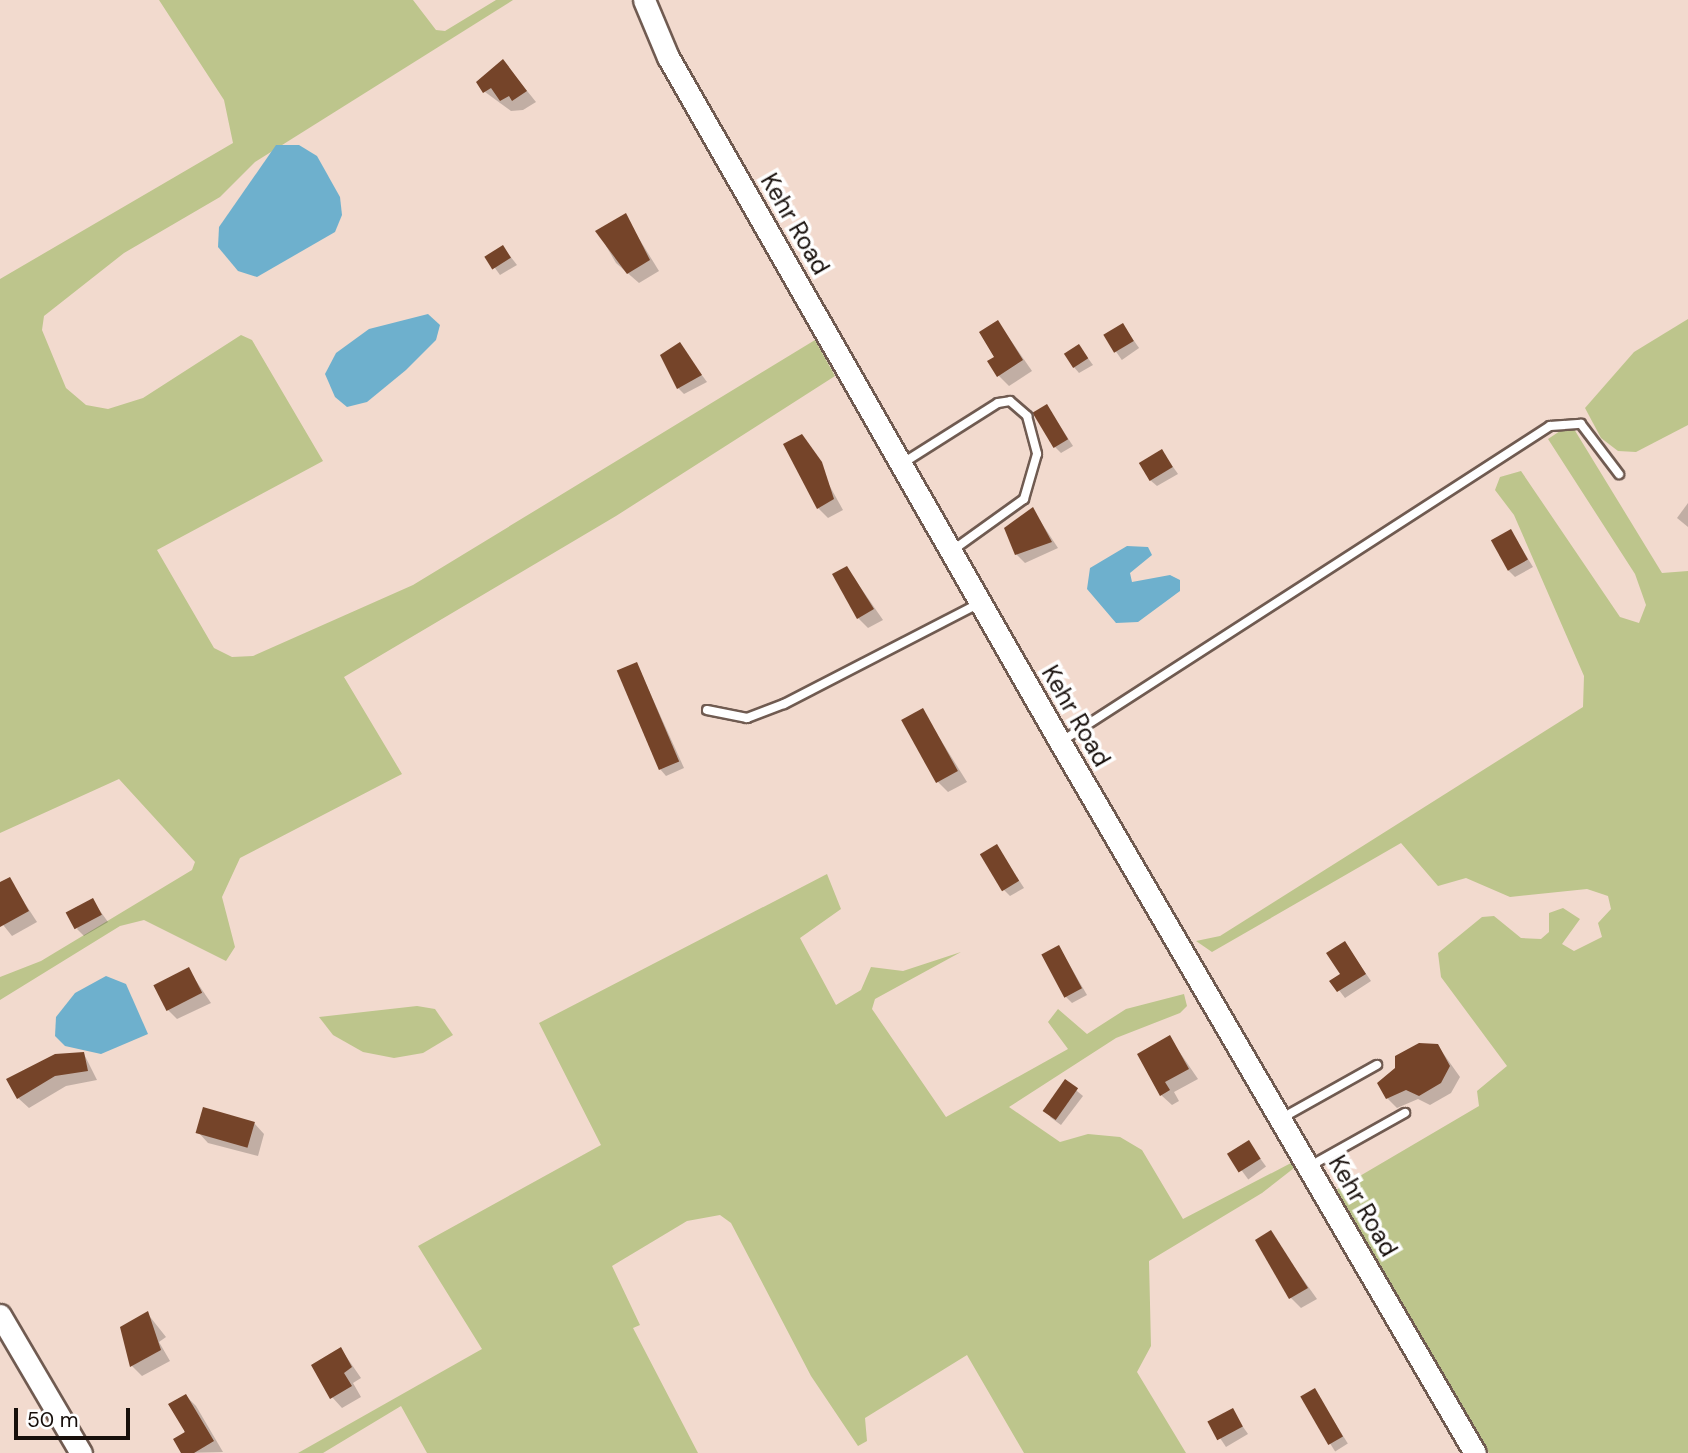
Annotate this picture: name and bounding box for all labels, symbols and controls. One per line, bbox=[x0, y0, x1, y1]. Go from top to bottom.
street label: Kehr Road bbox=[755, 168, 835, 280]
street label: Kehr Road bbox=[1036, 660, 1116, 772]
street label: Kehr Road bbox=[1323, 1150, 1403, 1262]
scale bar bbox=[18, 1394, 133, 1438]
text: 50 m bbox=[27, 1406, 78, 1434]

